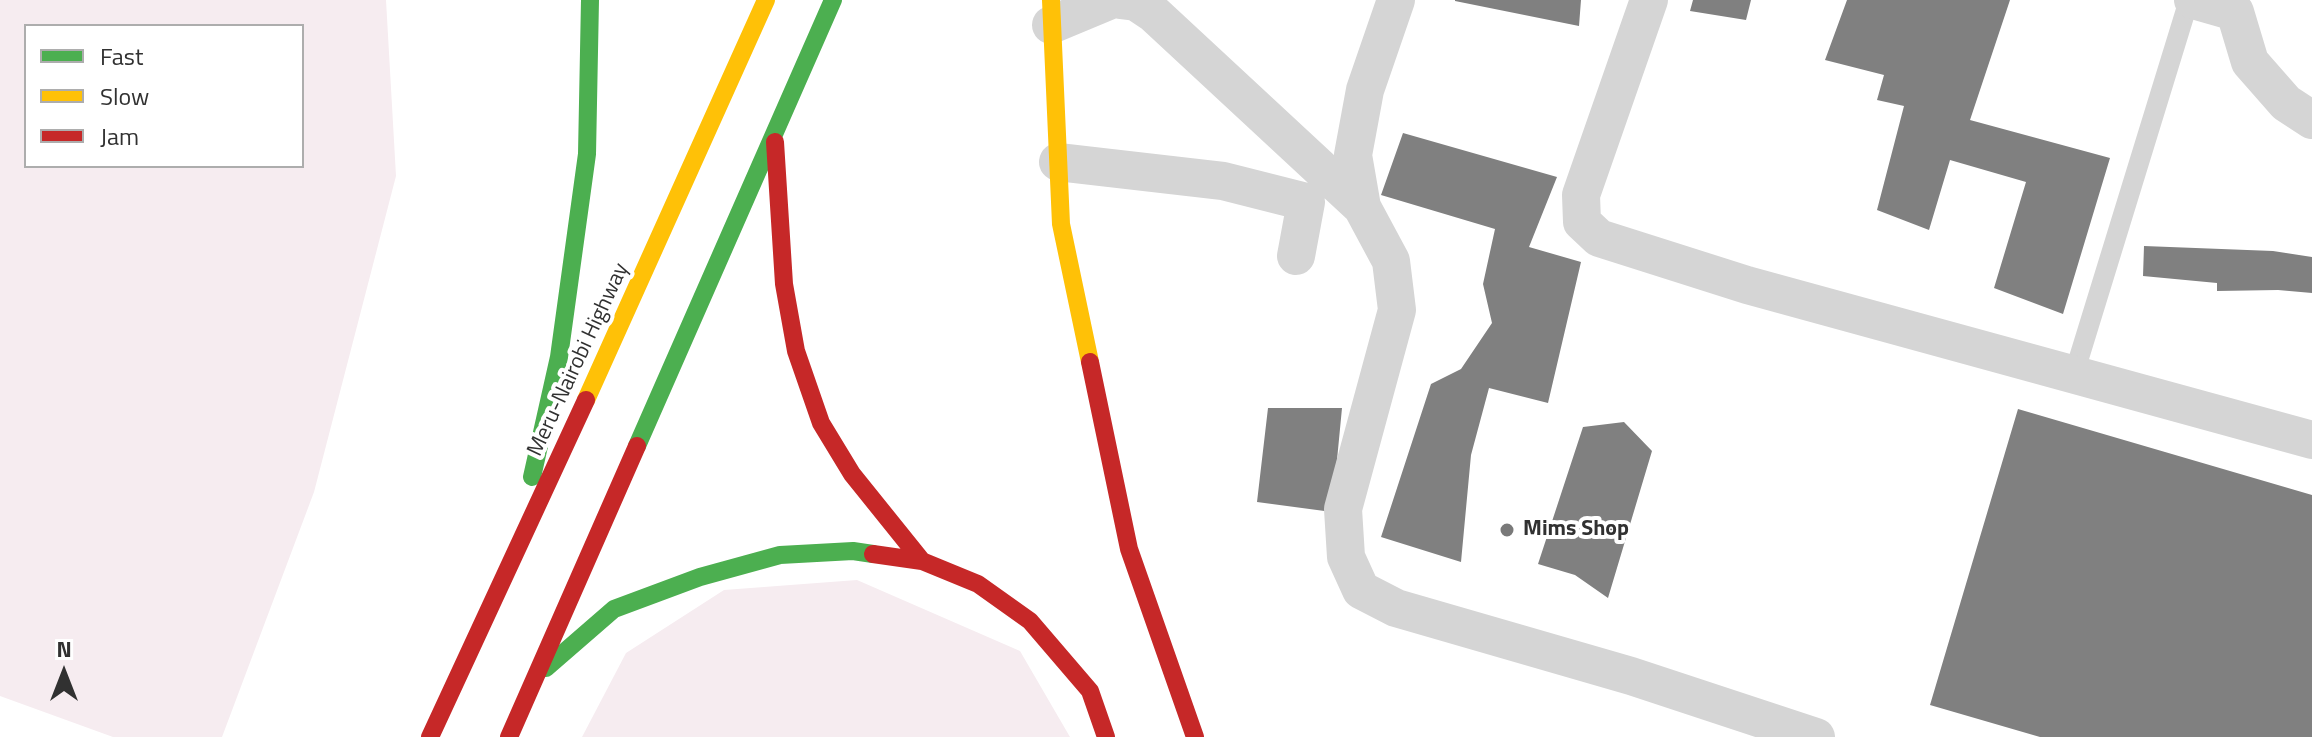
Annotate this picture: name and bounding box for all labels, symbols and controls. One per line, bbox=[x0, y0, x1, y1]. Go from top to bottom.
legend bbox=[24, 24, 304, 168]
text: Fast bbox=[100, 38, 143, 74]
text: Slow bbox=[100, 78, 149, 114]
text: Jam bbox=[100, 118, 139, 154]
street label: Meru-Nairobi Highway bbox=[523, 259, 635, 461]
place label: Mims Shop bbox=[1523, 517, 1629, 543]
marker: Mims Shop bbox=[1498, 521, 1516, 539]
text: N bbox=[56, 632, 72, 666]
north arrow bbox=[24, 633, 104, 713]

